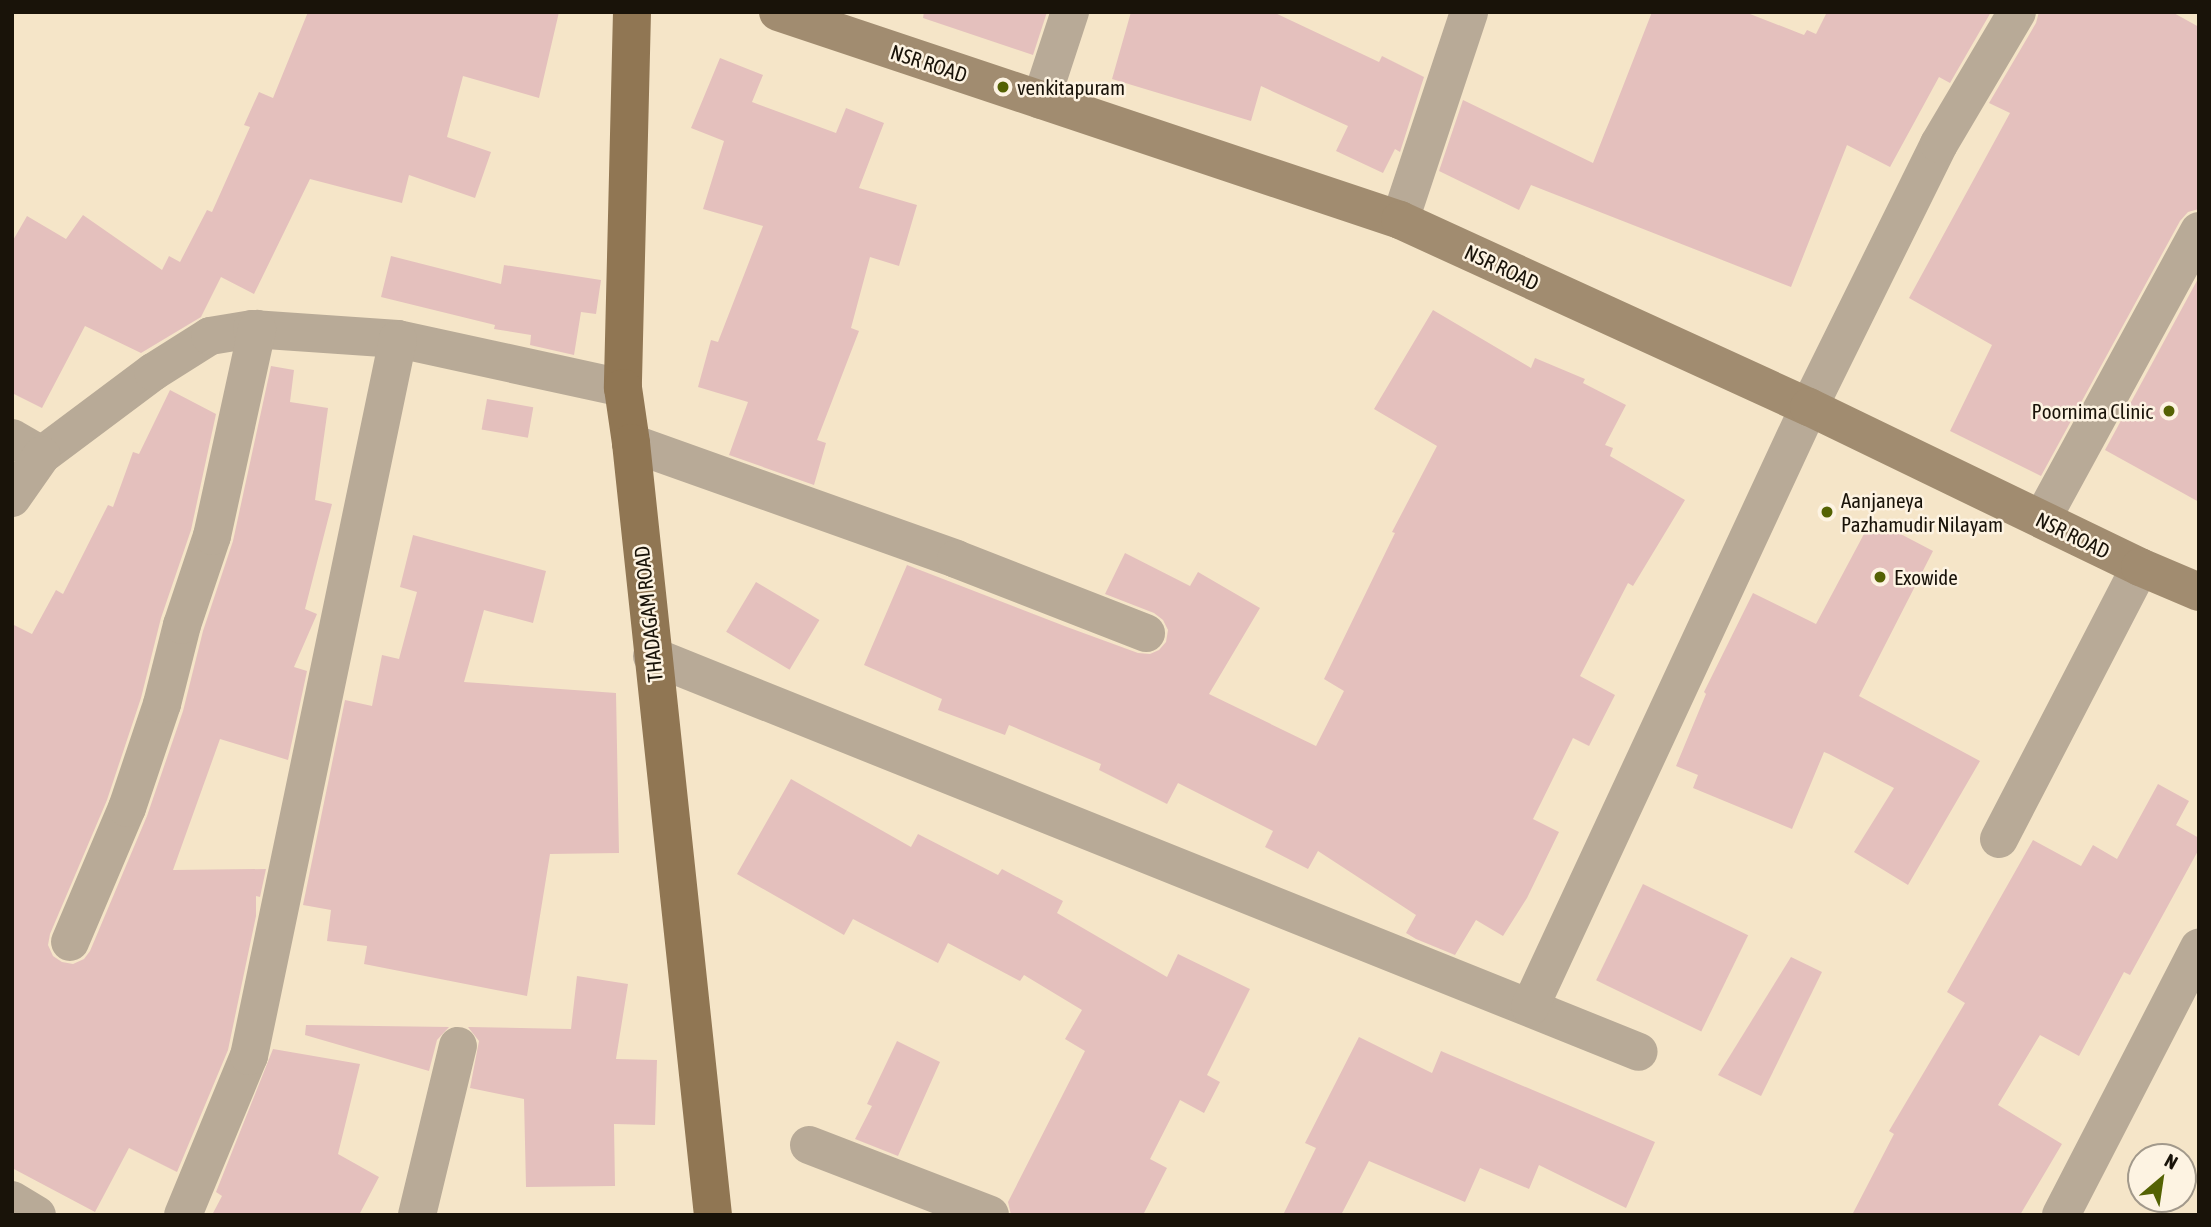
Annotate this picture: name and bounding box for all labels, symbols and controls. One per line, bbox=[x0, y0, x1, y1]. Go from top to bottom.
street label: NSR ROAD bbox=[887, 39, 971, 87]
place label: venkitapuram bbox=[1017, 74, 1125, 100]
marker: venkitapuram bbox=[995, 79, 1011, 95]
street label: NSR ROAD bbox=[1461, 239, 1543, 295]
place label: Poornima Clinic bbox=[2032, 398, 2153, 424]
marker: Poornima Clinic bbox=[2159, 401, 2179, 421]
place label: Aanjaneya Pazhamudir Nilayam bbox=[1841, 487, 2003, 537]
marker: Aanjaneya Pazhamudir Nilayam bbox=[1819, 504, 1835, 520]
street label: NSR ROAD bbox=[2032, 506, 2114, 564]
street label: THADAGAM ROAD bbox=[628, 545, 668, 683]
place label: Exowide bbox=[1894, 564, 1958, 590]
marker: Exowide bbox=[1872, 569, 1888, 585]
north arrow bbox=[2127, 1143, 2197, 1213]
text: N bbox=[2161, 1149, 2181, 1174]

